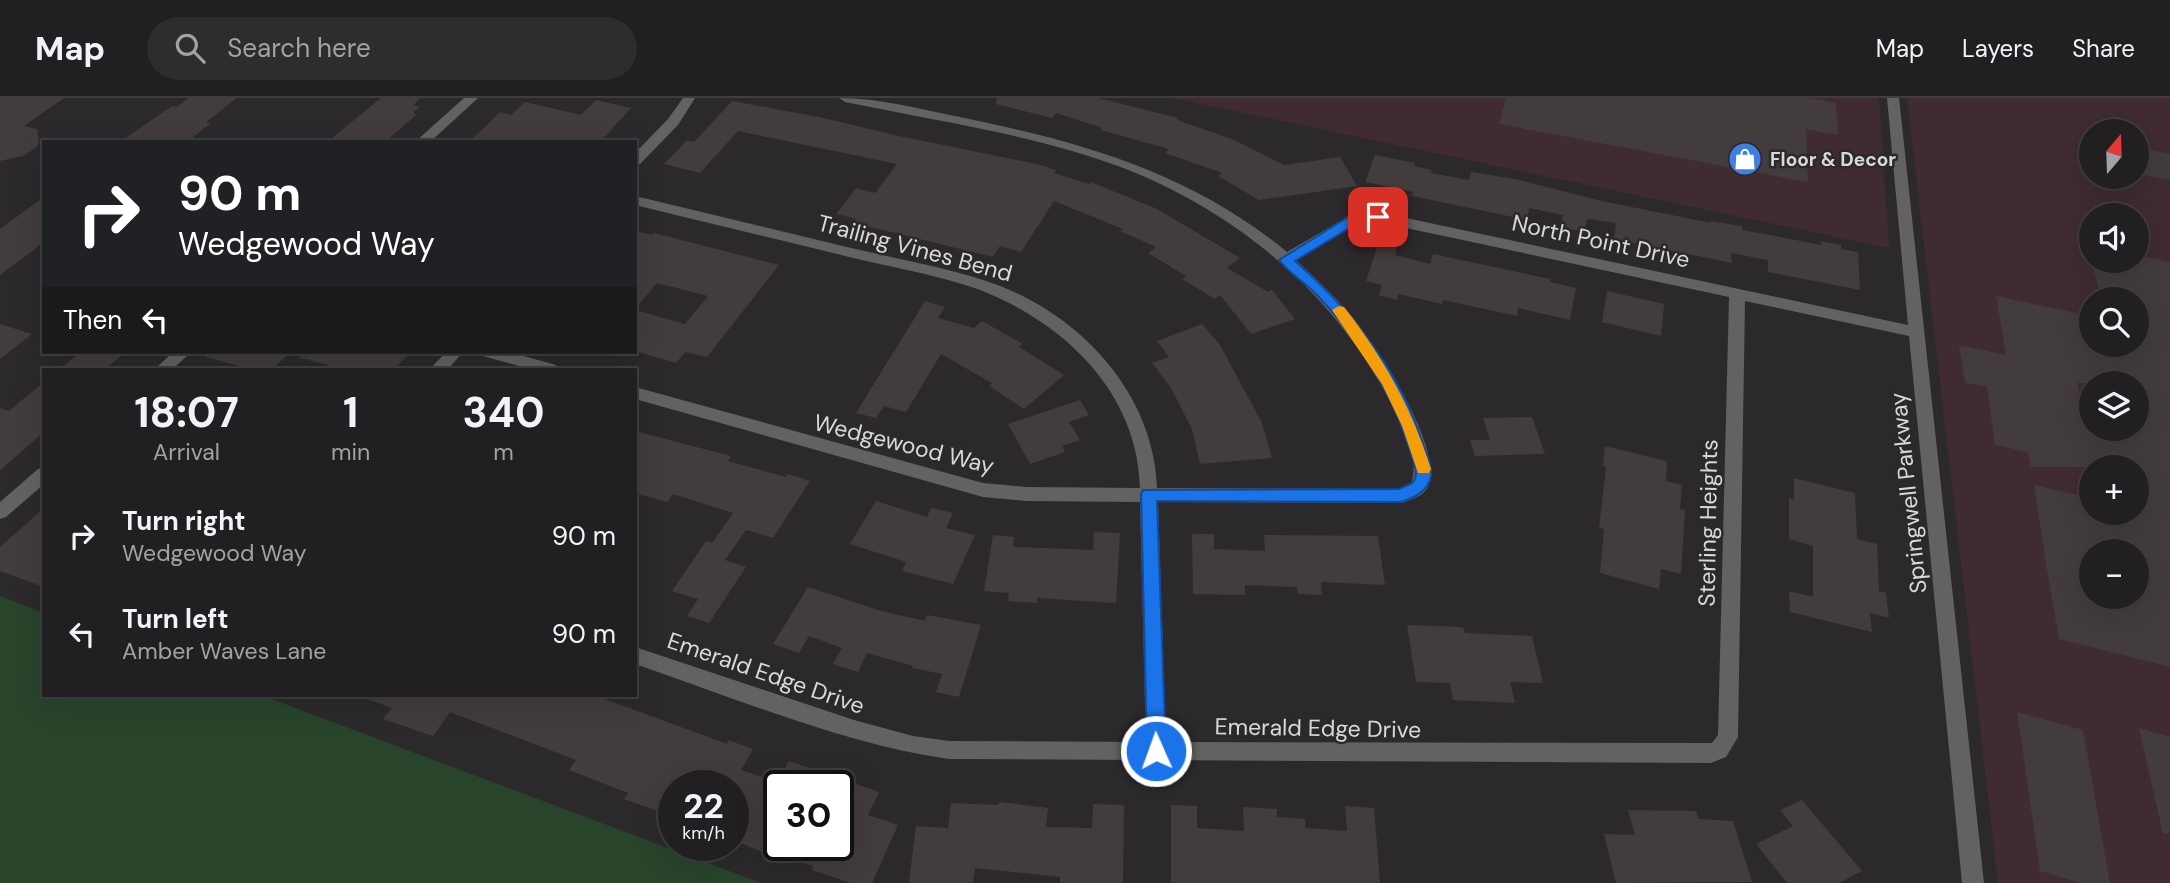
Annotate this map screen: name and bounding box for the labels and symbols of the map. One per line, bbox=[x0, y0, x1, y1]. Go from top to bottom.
north arrow bbox=[2079, 119, 2149, 189]
shop icon: Floor & Decor bbox=[1726, 140, 1764, 178]
place label: Floor & Decor bbox=[1770, 147, 1896, 172]
pin bbox=[1348, 187, 1408, 247]
street label: Trailing Vines Bend bbox=[814, 208, 1016, 288]
street label: North Point Drive bbox=[1509, 208, 1693, 274]
street label: Springwell Parkway bbox=[1883, 391, 1933, 595]
street label: Wedgewood Way bbox=[811, 407, 997, 481]
street label: Sterling Heights bbox=[1692, 439, 1724, 607]
street label: Emerald Edge Drive bbox=[663, 625, 869, 721]
street label: Emerald Edge Drive bbox=[1214, 711, 1422, 745]
position arrow bbox=[1119, 714, 1193, 788]
speed limit sign: 30 bbox=[763, 770, 854, 861]

